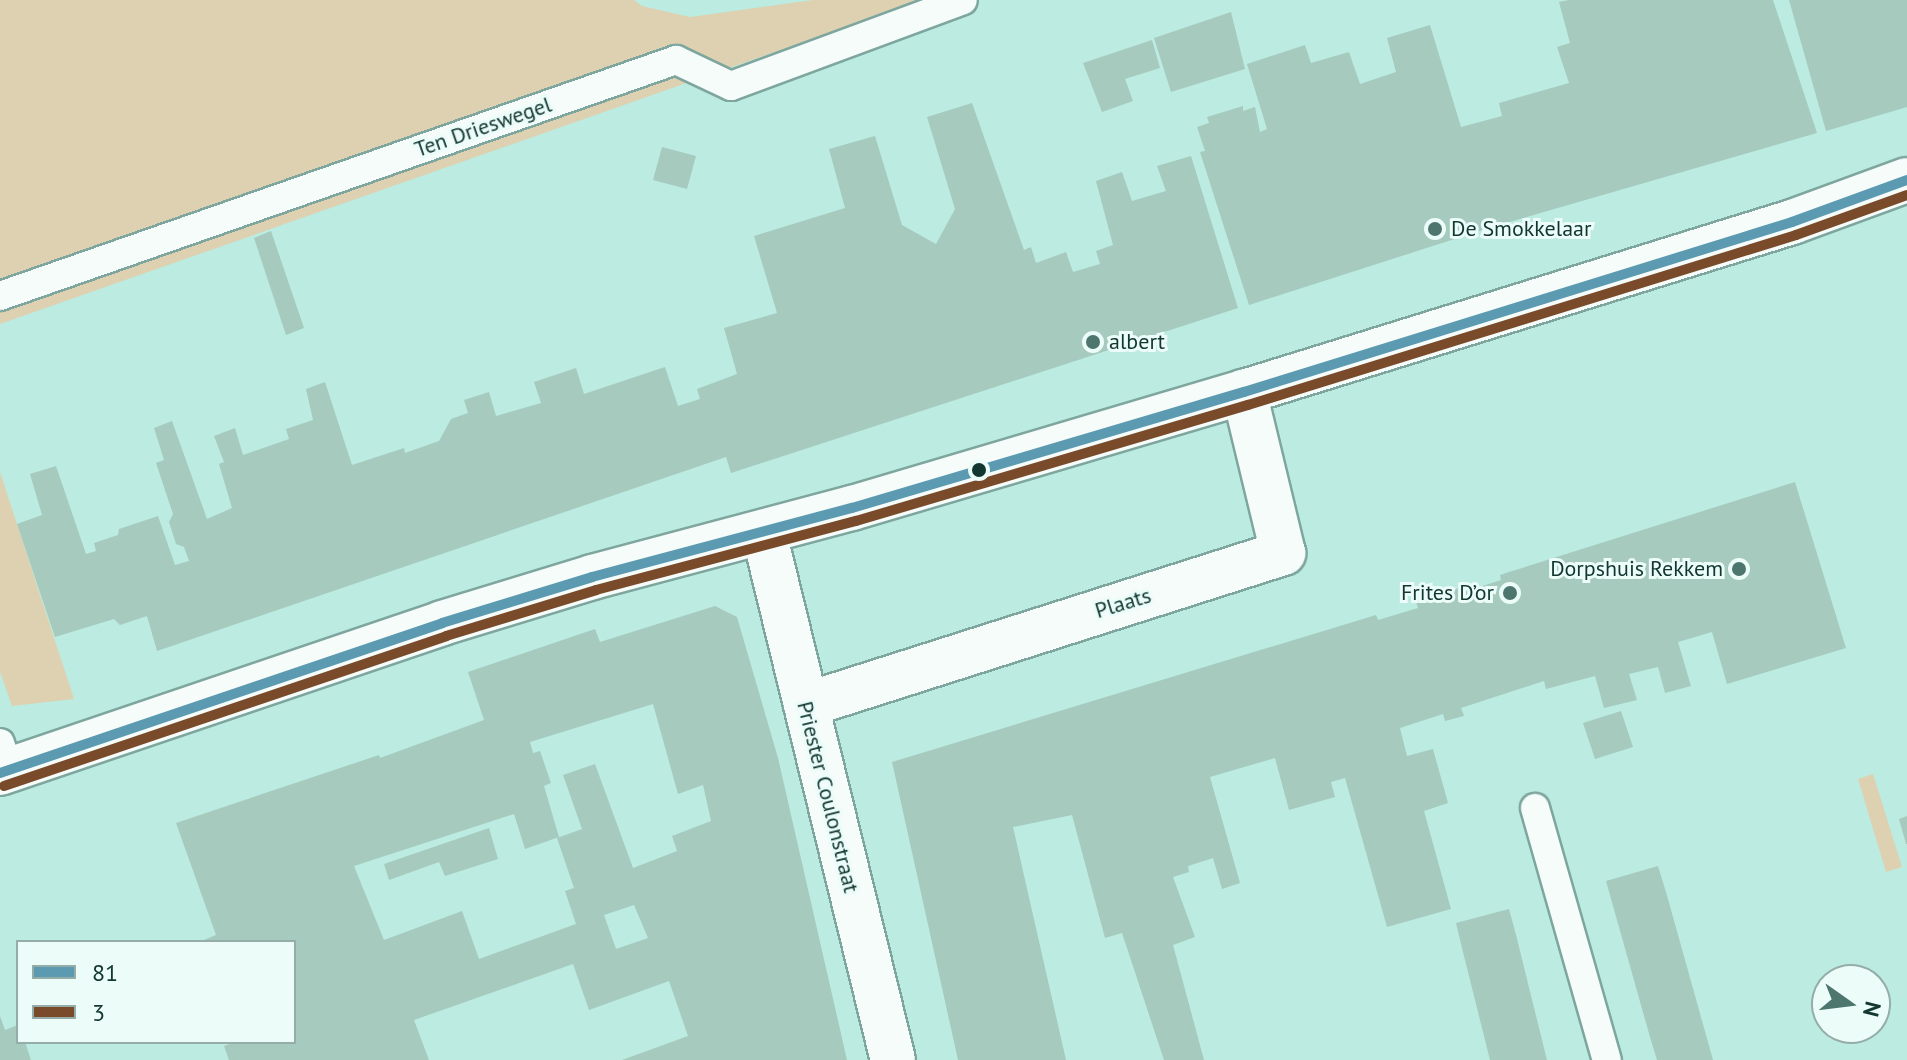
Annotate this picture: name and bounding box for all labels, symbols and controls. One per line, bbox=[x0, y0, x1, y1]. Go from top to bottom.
street label: Ten Drieswegel bbox=[411, 91, 555, 163]
place label: De Smokkelaar bbox=[1451, 216, 1591, 242]
marker: De Smokkelaar bbox=[1426, 220, 1444, 238]
place label: albert bbox=[1109, 329, 1165, 355]
marker: albert bbox=[1084, 333, 1102, 351]
unlabelled marker bbox=[971, 462, 987, 478]
place label: Dorpshuis Rekkem bbox=[1550, 556, 1723, 582]
marker: Dorpshuis Rekkem bbox=[1730, 560, 1748, 578]
place label: Frites D’or bbox=[1401, 580, 1494, 606]
street label: Plaats bbox=[1092, 582, 1154, 624]
marker: Frites D’or bbox=[1501, 584, 1519, 602]
street label: Priester Coulonstraat bbox=[791, 699, 865, 895]
legend bbox=[16, 940, 296, 1044]
text: 81 bbox=[92, 957, 118, 988]
north arrow bbox=[1811, 964, 1891, 1044]
text: 3 bbox=[92, 997, 105, 1028]
text: N bbox=[1857, 999, 1888, 1020]

